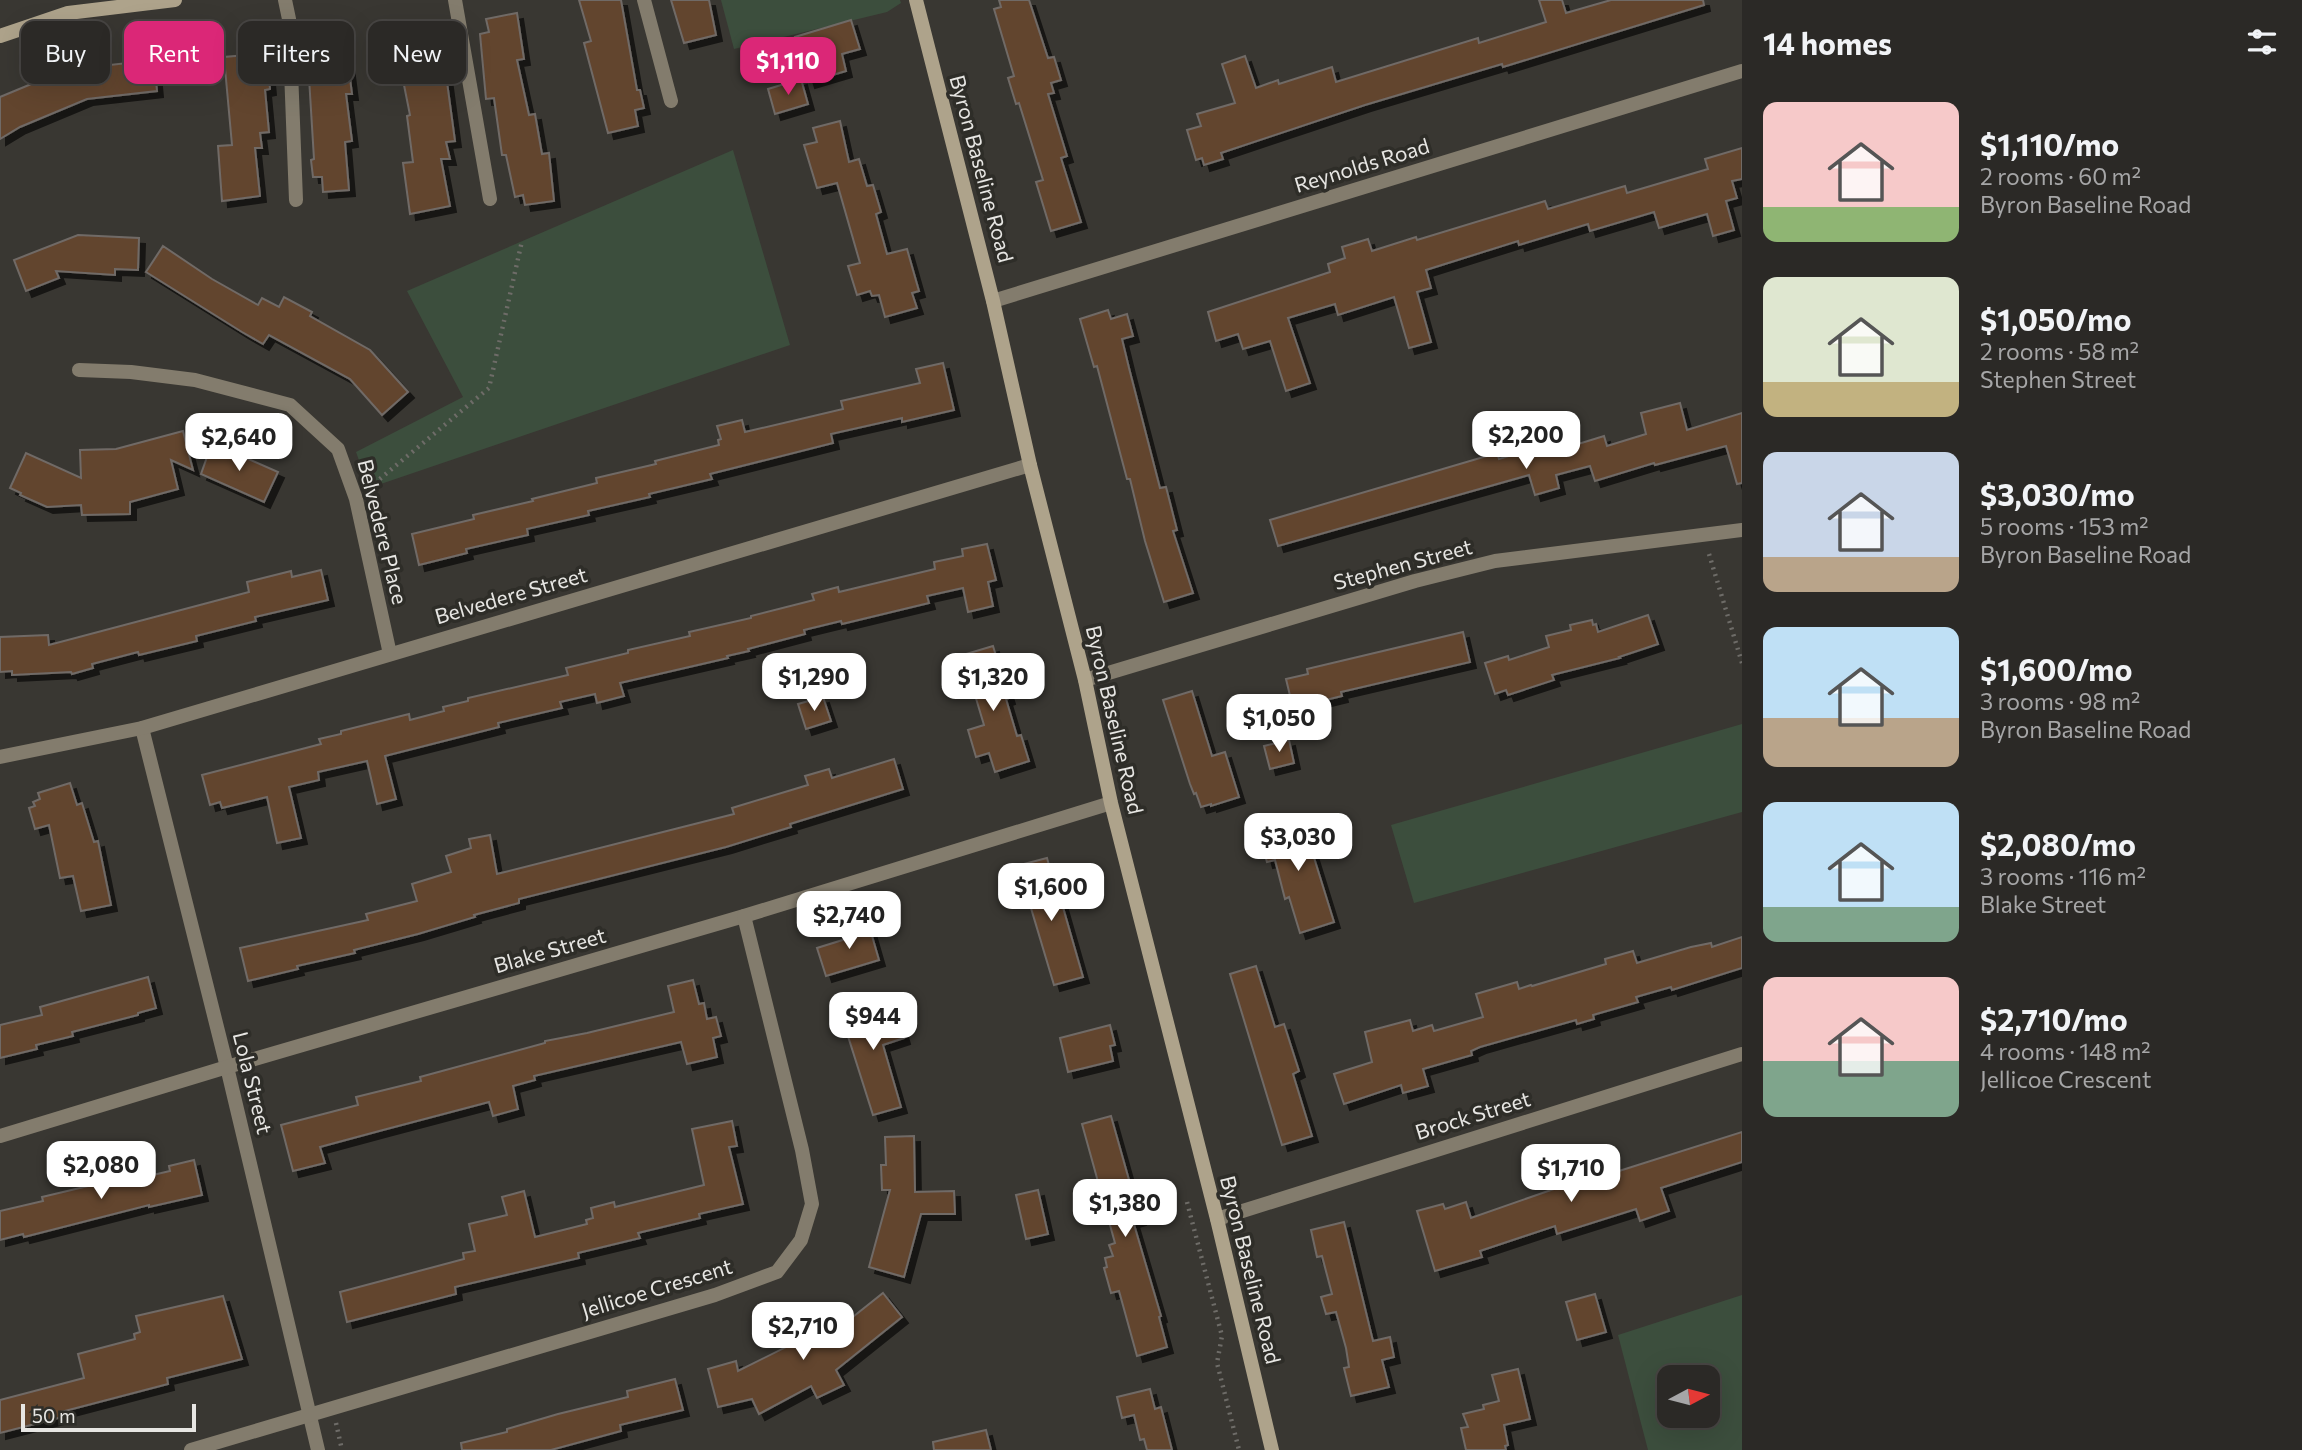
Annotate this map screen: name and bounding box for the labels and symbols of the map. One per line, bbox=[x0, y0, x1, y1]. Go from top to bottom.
pin: $1,110 bbox=[731, 38, 845, 97]
street label: Byron Baseline Road bbox=[945, 72, 1020, 265]
street label: Reynolds Road bbox=[1291, 132, 1432, 197]
pin: $2,200 bbox=[1469, 412, 1583, 471]
pin: $2,640 bbox=[182, 414, 296, 473]
street label: Belvedere Place bbox=[353, 456, 414, 607]
street label: Stephen Street bbox=[1331, 533, 1475, 594]
street label: Belvedere Street bbox=[432, 561, 590, 628]
street label: Byron Baseline Road bbox=[1082, 623, 1149, 817]
pin: $1,290 bbox=[757, 654, 871, 713]
pin: $1,320 bbox=[936, 654, 1050, 713]
pin: $1,050 bbox=[1222, 694, 1336, 754]
pin: $3,030 bbox=[1241, 814, 1355, 873]
pin: $1,600 bbox=[994, 864, 1108, 923]
pin: $2,740 bbox=[792, 892, 906, 951]
street label: Blake Street bbox=[491, 922, 608, 977]
pin: $944 bbox=[832, 992, 914, 1052]
street label: Lola Street bbox=[229, 1029, 278, 1136]
street label: Brock Street bbox=[1412, 1085, 1533, 1144]
pin: $2,080 bbox=[44, 1142, 158, 1201]
pin: $1,710 bbox=[1514, 1144, 1628, 1204]
street label: Byron Baseline Road bbox=[1216, 1173, 1287, 1366]
pin: $1,380 bbox=[1068, 1180, 1182, 1239]
street label: Jellicoe Crescent bbox=[578, 1253, 735, 1322]
pin: $2,710 bbox=[746, 1302, 860, 1362]
north arrow bbox=[1657, 1365, 1720, 1428]
scale bar bbox=[21, 1401, 196, 1433]

